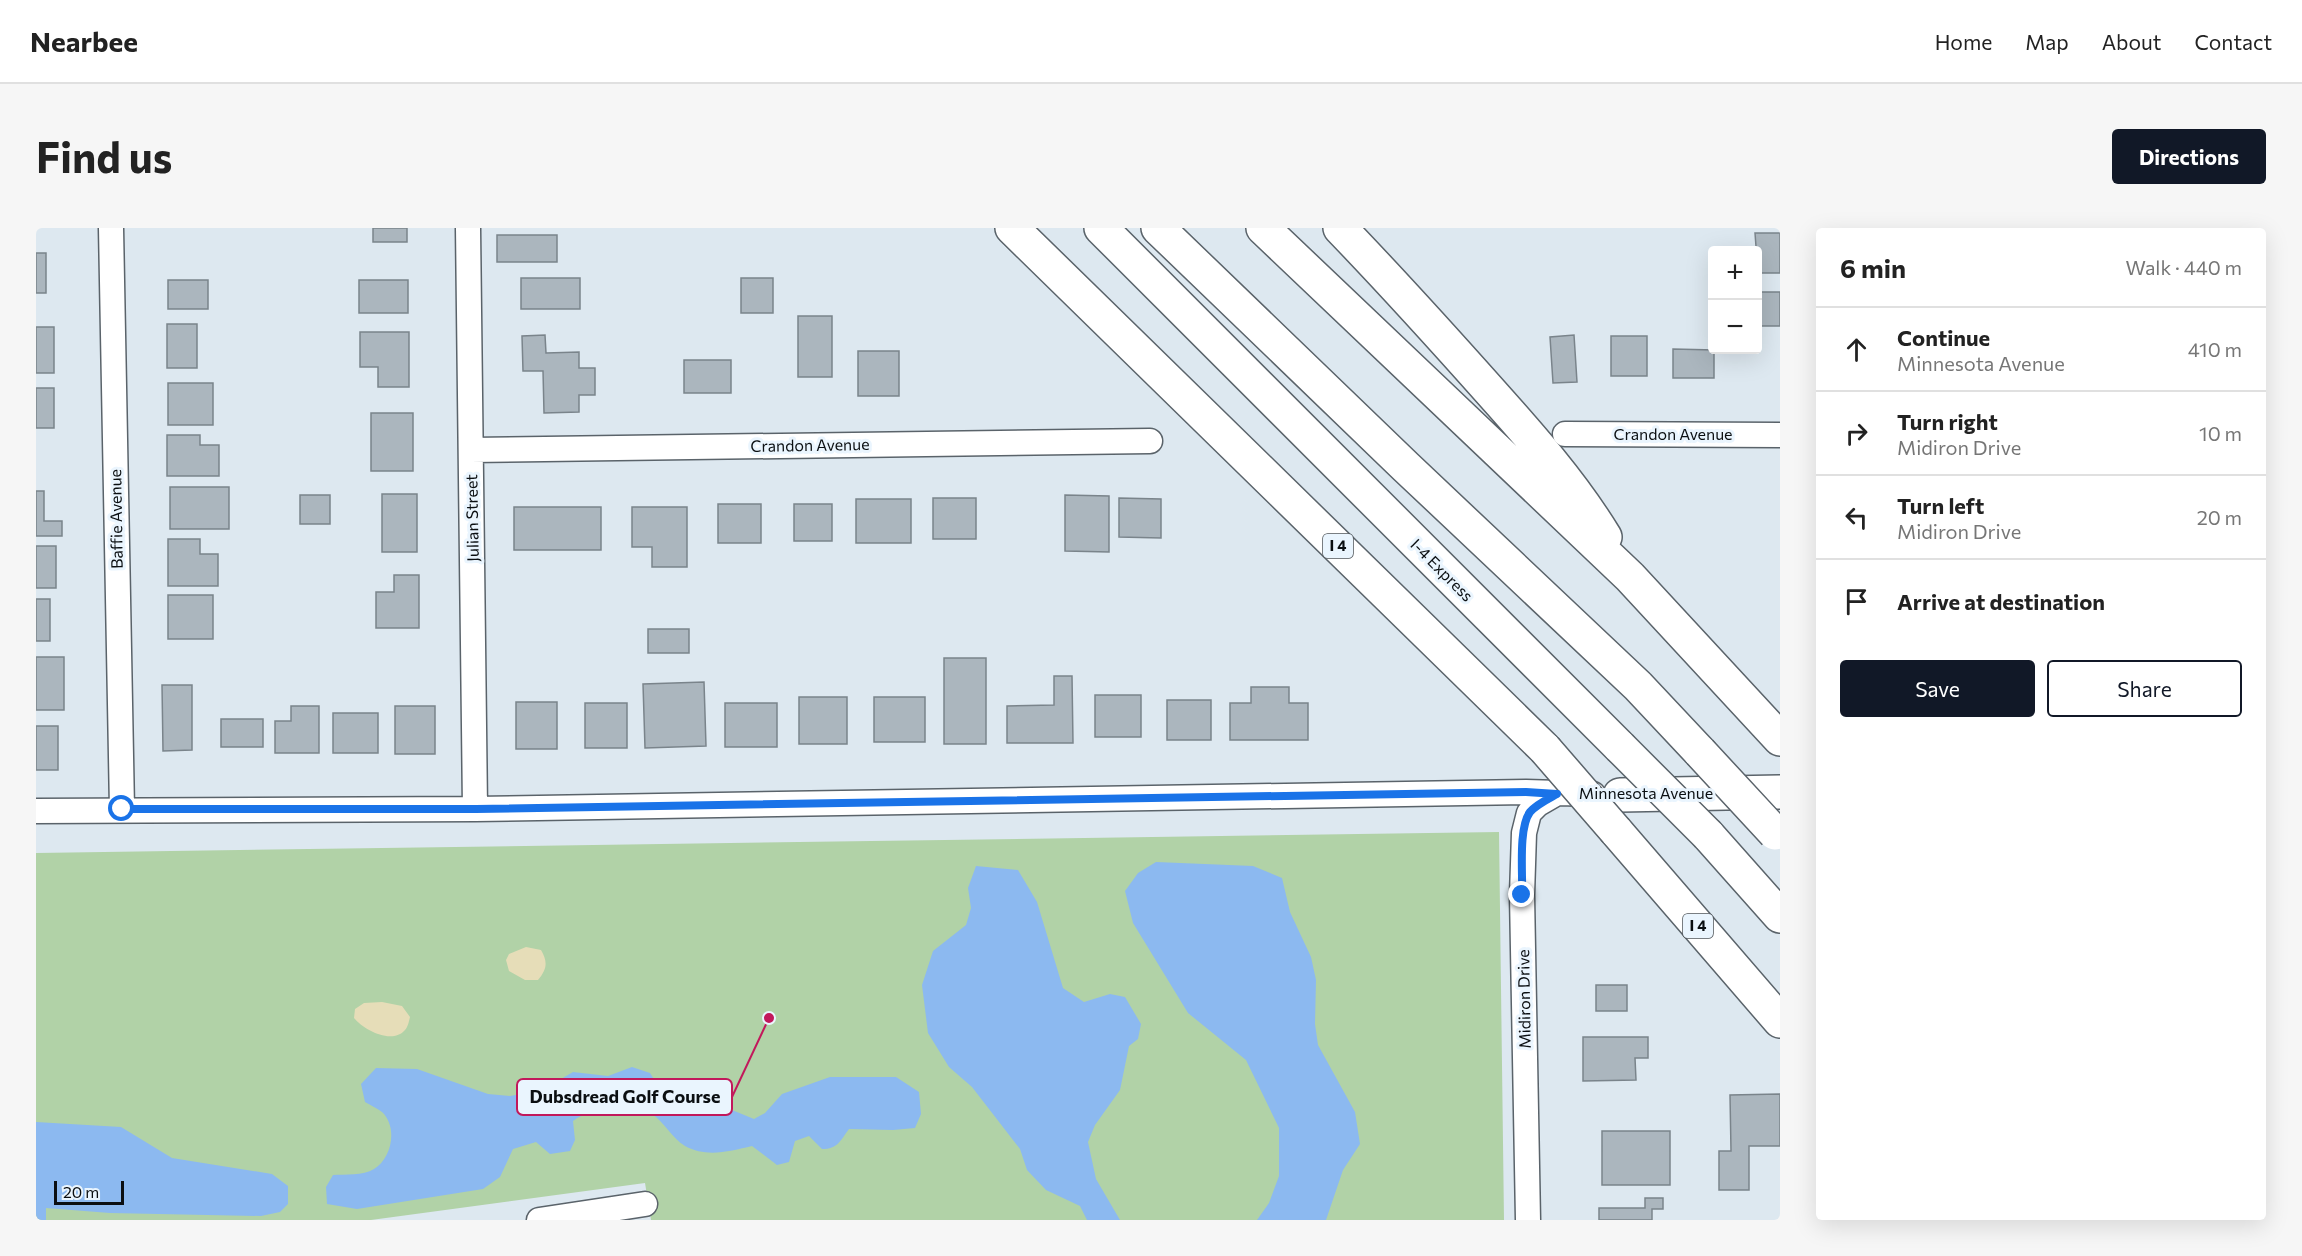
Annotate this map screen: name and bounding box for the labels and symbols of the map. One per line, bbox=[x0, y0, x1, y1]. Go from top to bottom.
street label: Crandon Avenue bbox=[1613, 424, 1733, 443]
street label: Crandon Avenue bbox=[750, 434, 870, 455]
street label: Baffie Avenue bbox=[105, 469, 126, 569]
street label: Julian Street bbox=[461, 474, 482, 562]
road number: I 4 bbox=[1323, 534, 1353, 558]
street label: I-4 Express bbox=[1407, 534, 1478, 605]
street label: Minnesota Avenue bbox=[1579, 783, 1713, 802]
route start bbox=[108, 795, 134, 821]
route end bbox=[1508, 881, 1534, 907]
road number: I 4 bbox=[1683, 914, 1713, 938]
street label: Midiron Drive bbox=[1513, 949, 1534, 1049]
callout: Dubsdread Golf Course bbox=[517, 1079, 732, 1115]
text: Dubsdread Golf Course bbox=[530, 1085, 720, 1107]
scale bar bbox=[54, 1178, 124, 1206]

